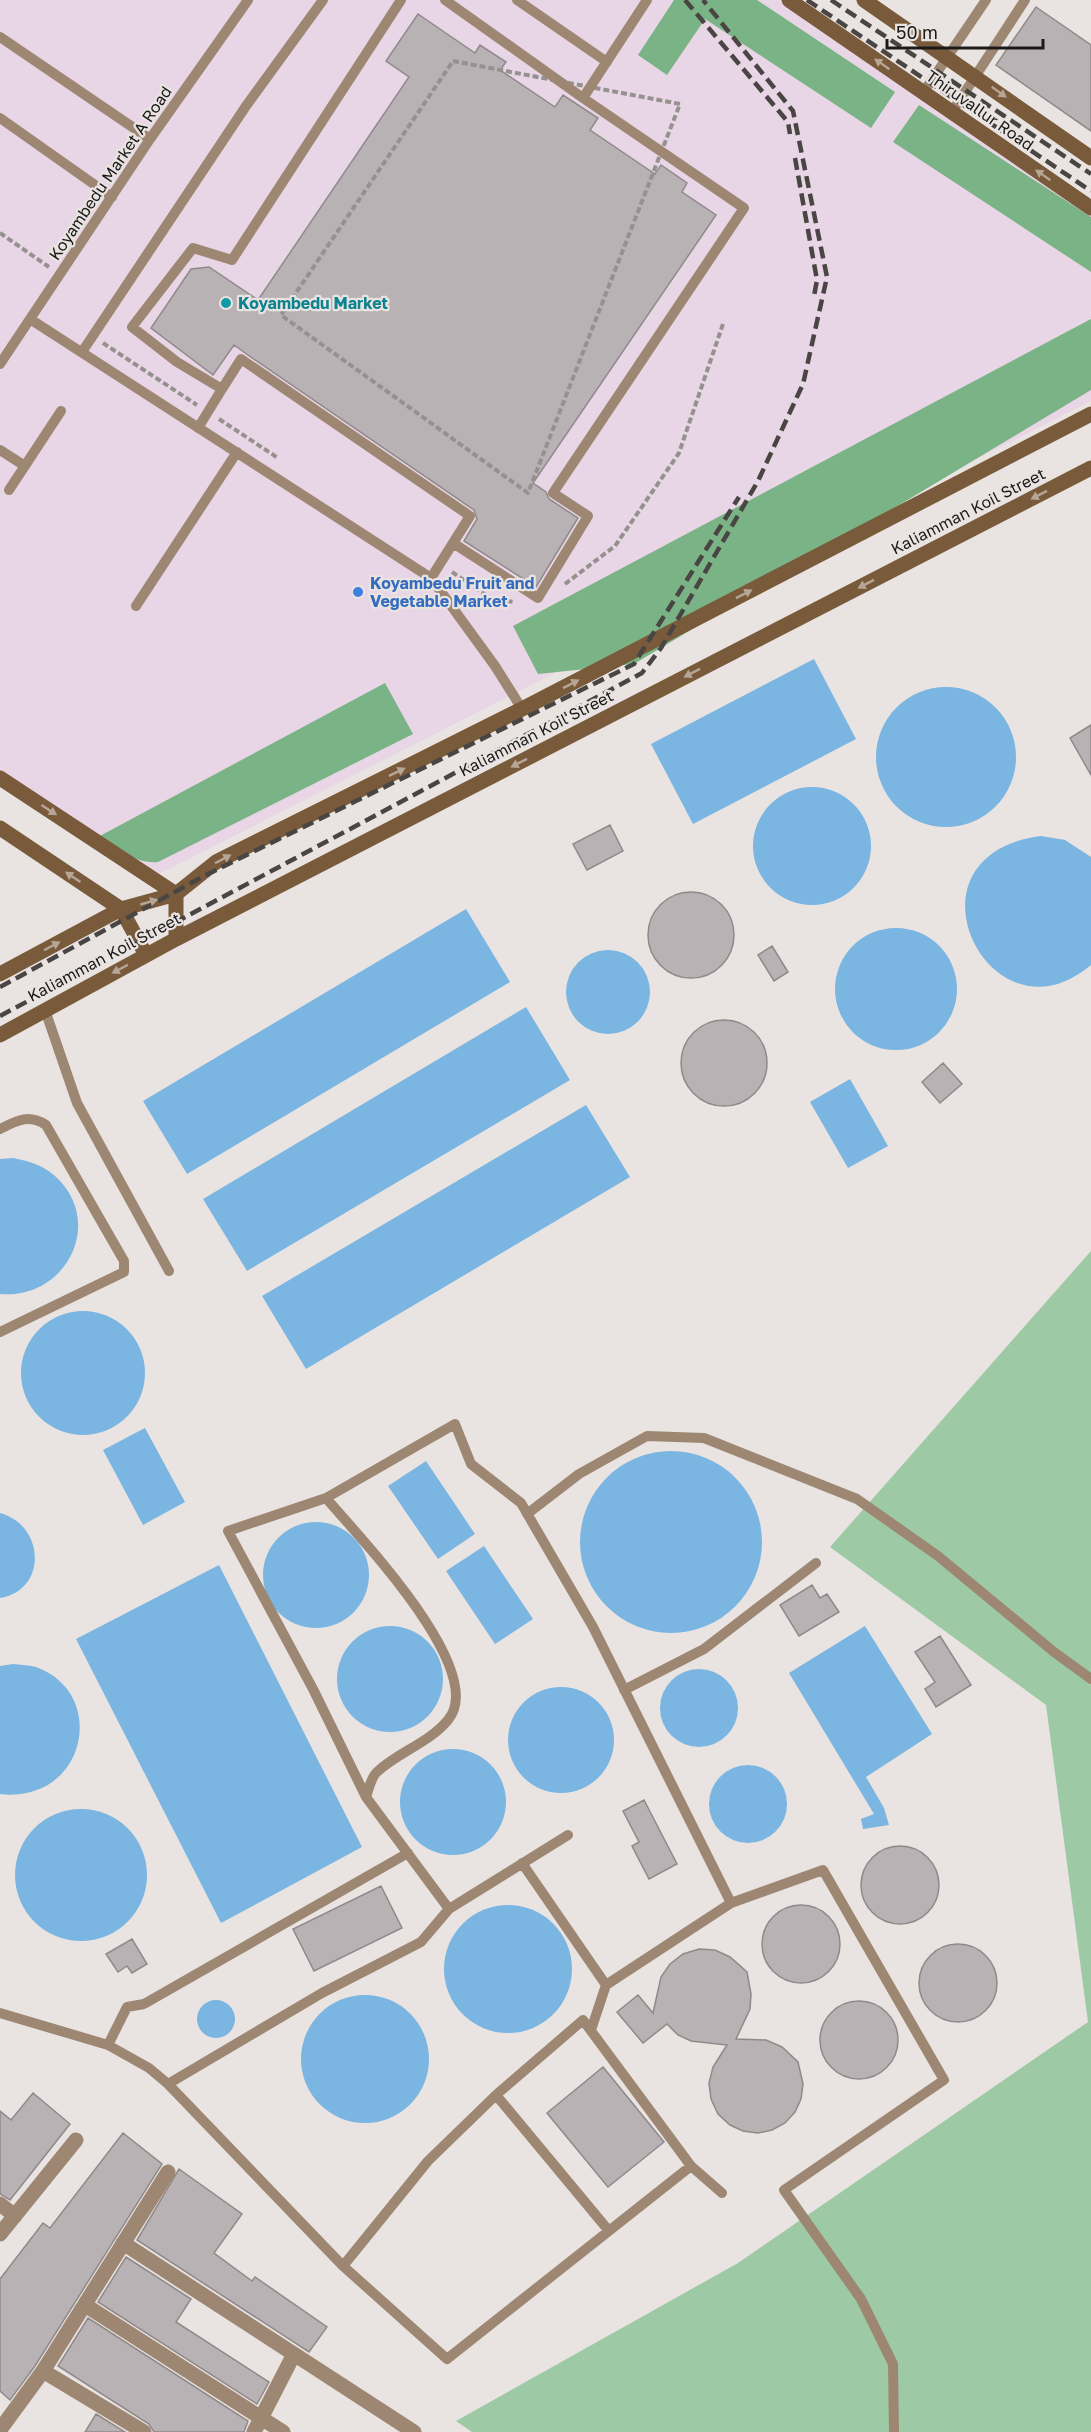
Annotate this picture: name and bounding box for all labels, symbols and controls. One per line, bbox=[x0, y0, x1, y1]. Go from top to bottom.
scale bar bbox=[887, 12, 1043, 50]
text: 50 m bbox=[896, 21, 938, 43]
one-way arrow bbox=[875, 58, 891, 70]
street label: Thiruvallur Road bbox=[922, 65, 1038, 155]
street label: Koyambedu Market A Road bbox=[44, 82, 176, 264]
one-way arrow bbox=[992, 86, 1007, 98]
one-way arrow bbox=[1035, 169, 1051, 181]
place label: Koyambedu Market bbox=[238, 293, 388, 313]
marker: Koyambedu Market bbox=[219, 296, 233, 310]
street label: Kaliamman Koil Street bbox=[887, 463, 1049, 559]
one-way arrow bbox=[1030, 490, 1047, 500]
place label: Koyambedu Fruit and Vegetable Market bbox=[370, 573, 535, 611]
one-way arrow bbox=[857, 579, 874, 589]
marker: Koyambedu Fruit and Vegetable Market bbox=[351, 585, 365, 599]
one-way arrow bbox=[736, 589, 753, 599]
one-way arrow bbox=[683, 668, 701, 678]
one-way arrow bbox=[563, 679, 580, 689]
street label: Kaliamman Koil Street bbox=[455, 685, 617, 781]
one-way arrow bbox=[510, 758, 527, 767]
one-way arrow bbox=[389, 767, 406, 776]
one-way arrow bbox=[41, 804, 57, 815]
one-way arrow bbox=[214, 854, 231, 864]
one-way arrow bbox=[65, 872, 81, 883]
one-way arrow bbox=[140, 897, 158, 906]
street label: Kaliamman Koil Street bbox=[24, 908, 184, 1006]
one-way arrow bbox=[43, 942, 60, 951]
one-way arrow bbox=[111, 964, 128, 974]

